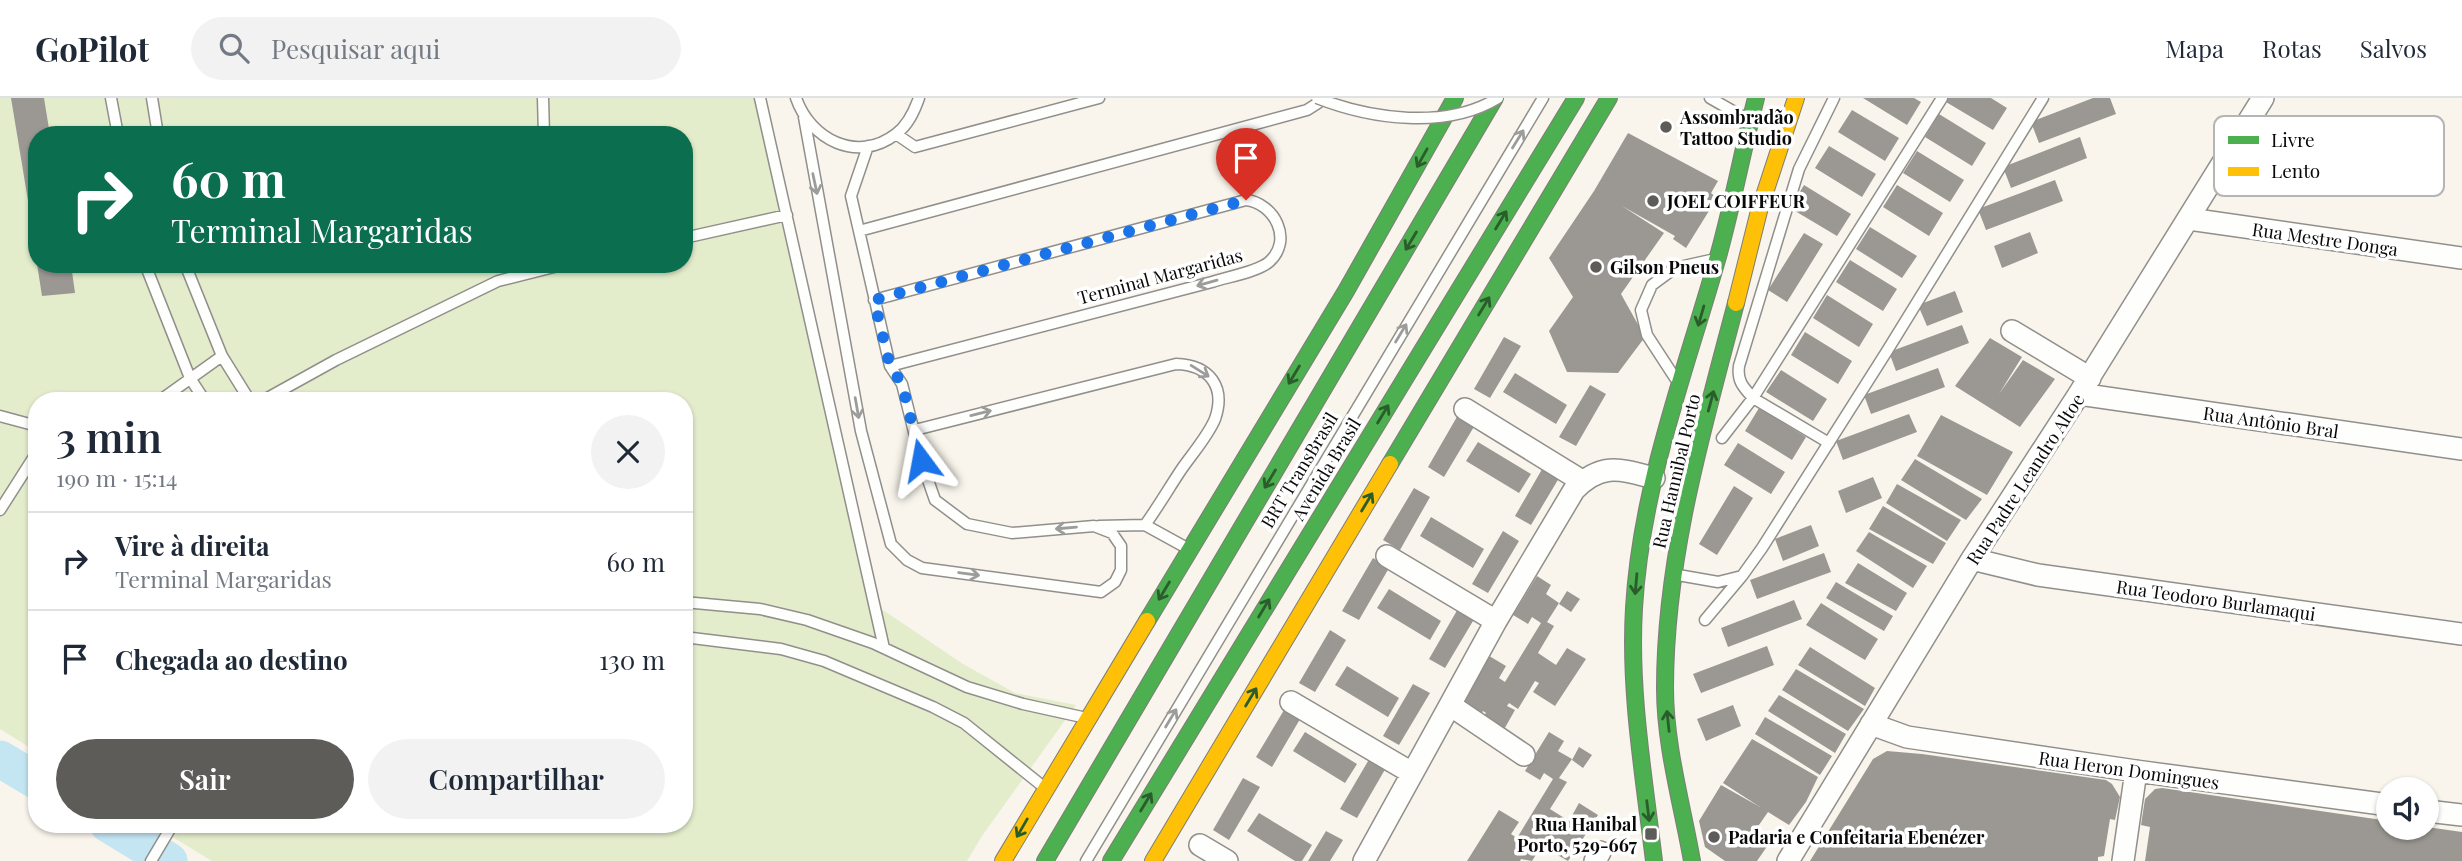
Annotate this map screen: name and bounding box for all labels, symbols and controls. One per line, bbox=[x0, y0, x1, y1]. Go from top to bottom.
search box bbox=[191, 17, 681, 80]
text: GoPilot bbox=[35, 26, 149, 70]
icon: search bbox=[215, 29, 253, 67]
text: Pesquisar aqui bbox=[271, 31, 440, 66]
text: Mapa bbox=[2165, 32, 2224, 64]
text: Rotas bbox=[2262, 32, 2322, 64]
text: Salvos bbox=[2360, 32, 2427, 64]
place label: Assombradão Tattoo Studio bbox=[1679, 105, 1794, 150]
legend bbox=[2214, 116, 2444, 196]
marker: Assombradão Tattoo Studio bbox=[1658, 119, 1674, 135]
text: Livre bbox=[2271, 126, 2315, 152]
pin bbox=[1216, 128, 1276, 200]
one-way arrow bbox=[1512, 129, 1526, 149]
icon: arrive bbox=[1227, 139, 1265, 177]
text: 60 m bbox=[171, 145, 286, 210]
one-way arrow bbox=[1415, 147, 1428, 168]
icon: right bbox=[56, 154, 147, 245]
text: Lento bbox=[2271, 157, 2320, 183]
one-way arrow bbox=[808, 172, 822, 195]
place label: JOEL COIFFEUR bbox=[1666, 189, 1806, 213]
marker: JOEL COIFFEUR bbox=[1645, 193, 1661, 209]
text: Terminal Margaridas bbox=[171, 208, 473, 251]
one-way arrow bbox=[1495, 210, 1509, 230]
street label: Rua Mestre Donga bbox=[2250, 217, 2400, 261]
one-way arrow bbox=[1404, 231, 1418, 251]
street label: Terminal Margaridas bbox=[1075, 242, 1245, 310]
place label: Gilson Pneus bbox=[1610, 255, 1719, 279]
marker: Gilson Pneus bbox=[1588, 259, 1604, 275]
one-way arrow bbox=[1196, 277, 1218, 290]
one-way arrow bbox=[1477, 297, 1491, 317]
one-way arrow bbox=[1693, 305, 1706, 327]
one-way arrow bbox=[1394, 324, 1408, 344]
one-way arrow bbox=[1190, 364, 1210, 378]
one-way arrow bbox=[1287, 364, 1301, 384]
street label: Rua Padre Leandro Altoe bbox=[1961, 389, 2089, 569]
one-way arrow bbox=[1705, 390, 1718, 413]
street label: Rua Hannibal Porto bbox=[1647, 391, 1705, 551]
one-way arrow bbox=[851, 396, 864, 419]
street label: Rua Antônio Bral bbox=[2202, 401, 2340, 443]
one-way arrow bbox=[1376, 404, 1390, 424]
one-way arrow bbox=[969, 406, 992, 419]
text: 3 min bbox=[56, 408, 162, 464]
street label: BRT TransBrasil bbox=[1255, 408, 1343, 532]
street label: Avenida Brasil bbox=[1285, 413, 1366, 525]
button: close bbox=[591, 415, 665, 489]
position arrow bbox=[884, 423, 958, 497]
text: 190 m · 15:14 bbox=[56, 462, 177, 493]
one-way arrow bbox=[1263, 469, 1277, 489]
one-way arrow bbox=[1361, 492, 1375, 512]
one-way arrow bbox=[1055, 522, 1077, 535]
text: Vire à direita bbox=[115, 528, 270, 563]
icon: right bbox=[56, 542, 94, 580]
text: 60 m bbox=[606, 544, 665, 579]
text: Terminal Margaridas bbox=[115, 563, 332, 594]
one-way arrow bbox=[958, 568, 980, 581]
one-way arrow bbox=[1630, 572, 1643, 595]
street label: Rua Teodoro Burlamaqui bbox=[2115, 574, 2317, 626]
one-way arrow bbox=[1156, 580, 1170, 600]
one-way arrow bbox=[1257, 599, 1272, 618]
icon: arrive bbox=[56, 640, 94, 678]
text: Chegada ao destino bbox=[115, 642, 348, 677]
text: 130 m bbox=[599, 642, 665, 677]
one-way arrow bbox=[1244, 688, 1258, 708]
one-way arrow bbox=[1165, 709, 1179, 729]
one-way arrow bbox=[1661, 711, 1674, 733]
button: Sair bbox=[56, 739, 354, 819]
button: Compartilhar bbox=[368, 739, 665, 819]
street label: Rua Heron Domingues bbox=[2037, 745, 2221, 795]
map controls bbox=[2376, 777, 2439, 840]
button: sound bbox=[2376, 777, 2439, 840]
one-way arrow bbox=[1139, 793, 1153, 813]
one-way arrow bbox=[1642, 799, 1655, 822]
place label: Rua Hanibal Porto, 529-667 bbox=[1517, 812, 1638, 857]
one-way arrow bbox=[1015, 818, 1029, 838]
place label: Padaria e Confeitaria Ebenézer bbox=[1728, 825, 1985, 849]
marker: Rua Hanibal Porto, 529-667 bbox=[1643, 826, 1659, 842]
marker: Padaria e Confeitaria Ebenézer bbox=[1706, 829, 1722, 845]

